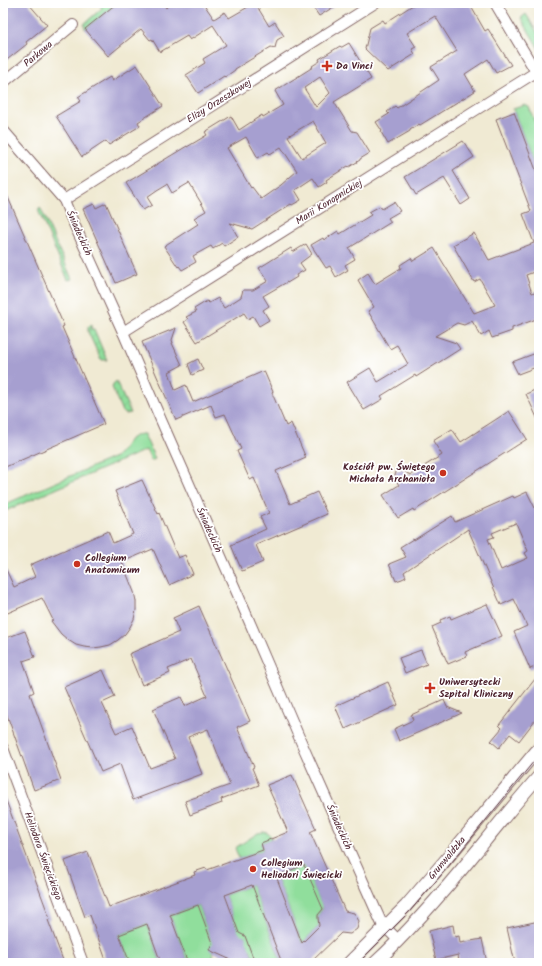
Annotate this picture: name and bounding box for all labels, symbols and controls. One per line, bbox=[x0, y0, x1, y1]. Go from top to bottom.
street label: Parkowa bbox=[20, 37, 56, 71]
place label: Da Vinci bbox=[336, 58, 373, 74]
marker: Da Vinci bbox=[321, 60, 333, 72]
street label: Elizy Orzeszkowej bbox=[183, 74, 255, 127]
street label: Marii Konopnickiej bbox=[293, 175, 366, 229]
street label: Śniadeckich bbox=[62, 208, 96, 258]
place label: Kościół pw. Świętego Michała Archanioła bbox=[343, 459, 435, 487]
marker: Kościół pw. Świętego Michała Archanioła bbox=[438, 468, 448, 478]
street label: Śniadeckich bbox=[192, 505, 226, 555]
place label: Collegium Anatomicum bbox=[85, 550, 140, 578]
marker: Collegium Anatomicum bbox=[72, 559, 82, 569]
place label: Uniwersytecki Szpital Kliniczny bbox=[439, 674, 514, 702]
marker: Uniwersytecki Szpital Kliniczny bbox=[424, 682, 436, 694]
street label: Śniadeckich bbox=[322, 802, 356, 852]
street label: Heliodora Święcickiego bbox=[20, 810, 67, 903]
street label: Grunwaldzka bbox=[424, 833, 470, 883]
place label: Collegium Heliodori Święcicki bbox=[261, 855, 342, 883]
marker: Collegium Heliodori Święcicki bbox=[248, 864, 258, 874]

